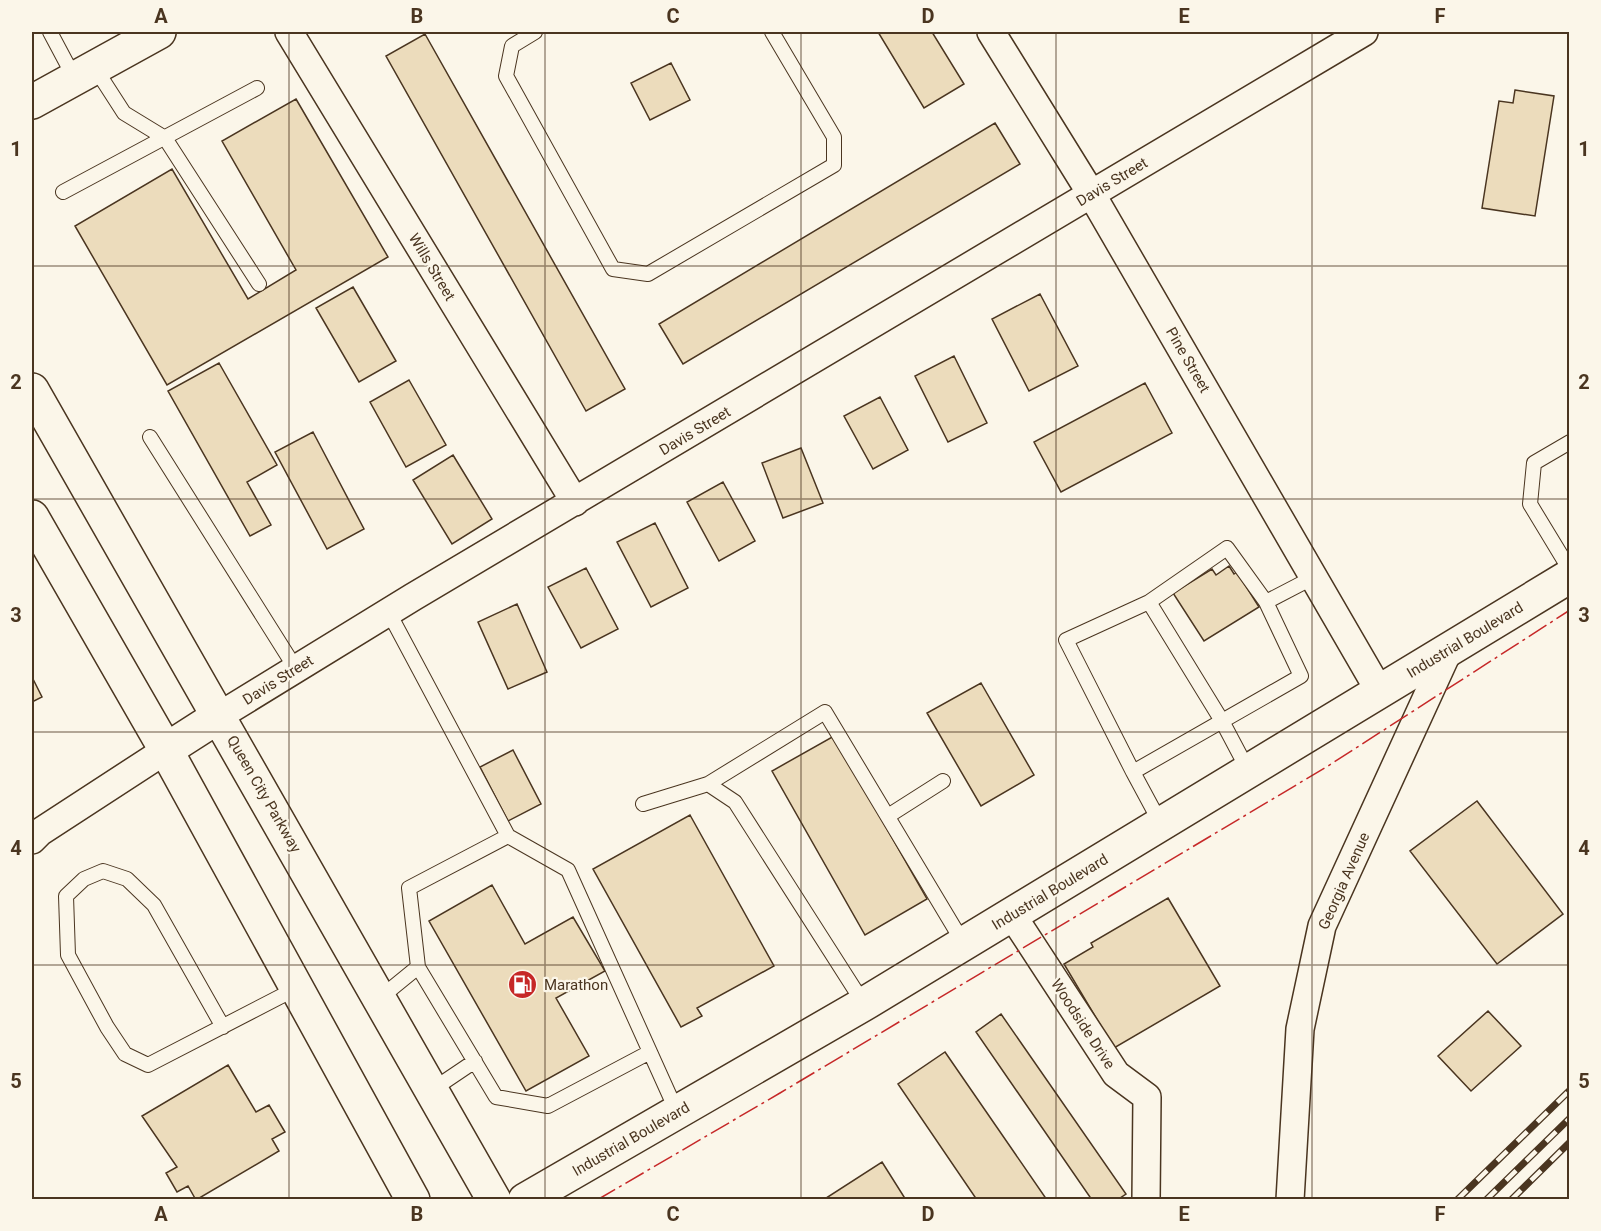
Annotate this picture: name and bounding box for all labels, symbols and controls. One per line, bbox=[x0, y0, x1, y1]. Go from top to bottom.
text: A bbox=[154, 4, 168, 28]
text: B bbox=[411, 4, 423, 28]
text: C bbox=[666, 4, 680, 28]
text: D bbox=[922, 4, 935, 28]
text: E bbox=[1178, 4, 1190, 28]
text: F bbox=[1435, 4, 1446, 28]
text: 1 bbox=[10, 137, 22, 161]
text: 1 bbox=[1578, 137, 1590, 161]
street label: Davis Street bbox=[1073, 154, 1151, 210]
street label: Wills Street bbox=[405, 230, 459, 304]
street label: Pine Street bbox=[1162, 324, 1214, 396]
text: 2 bbox=[10, 370, 22, 394]
text: 2 bbox=[1578, 370, 1590, 394]
street label: Davis Street bbox=[656, 403, 734, 459]
street label: Industrial Boulevard bbox=[1404, 598, 1526, 682]
text: 3 bbox=[10, 603, 22, 627]
text: 3 bbox=[1578, 603, 1590, 627]
street label: Davis Street bbox=[239, 651, 317, 709]
street label: Queen City Parkway bbox=[223, 732, 305, 856]
street label: Georgia Avenue bbox=[1314, 829, 1374, 932]
text: 4 bbox=[10, 836, 22, 860]
text: 4 bbox=[1578, 836, 1590, 860]
street label: Industrial Boulevard bbox=[989, 850, 1111, 934]
fuel station icon: Marathon bbox=[507, 969, 539, 1001]
place label: Marathon bbox=[544, 976, 608, 994]
street label: Woodside Drive bbox=[1047, 976, 1119, 1072]
text: 5 bbox=[10, 1069, 22, 1093]
text: 5 bbox=[1578, 1069, 1590, 1093]
street label: Industrial Boulevard bbox=[569, 1098, 693, 1180]
text: A bbox=[154, 1202, 168, 1226]
text: B bbox=[411, 1202, 423, 1226]
text: C bbox=[666, 1202, 680, 1226]
text: D bbox=[922, 1202, 935, 1226]
text: E bbox=[1178, 1202, 1190, 1226]
text: F bbox=[1435, 1202, 1446, 1226]

